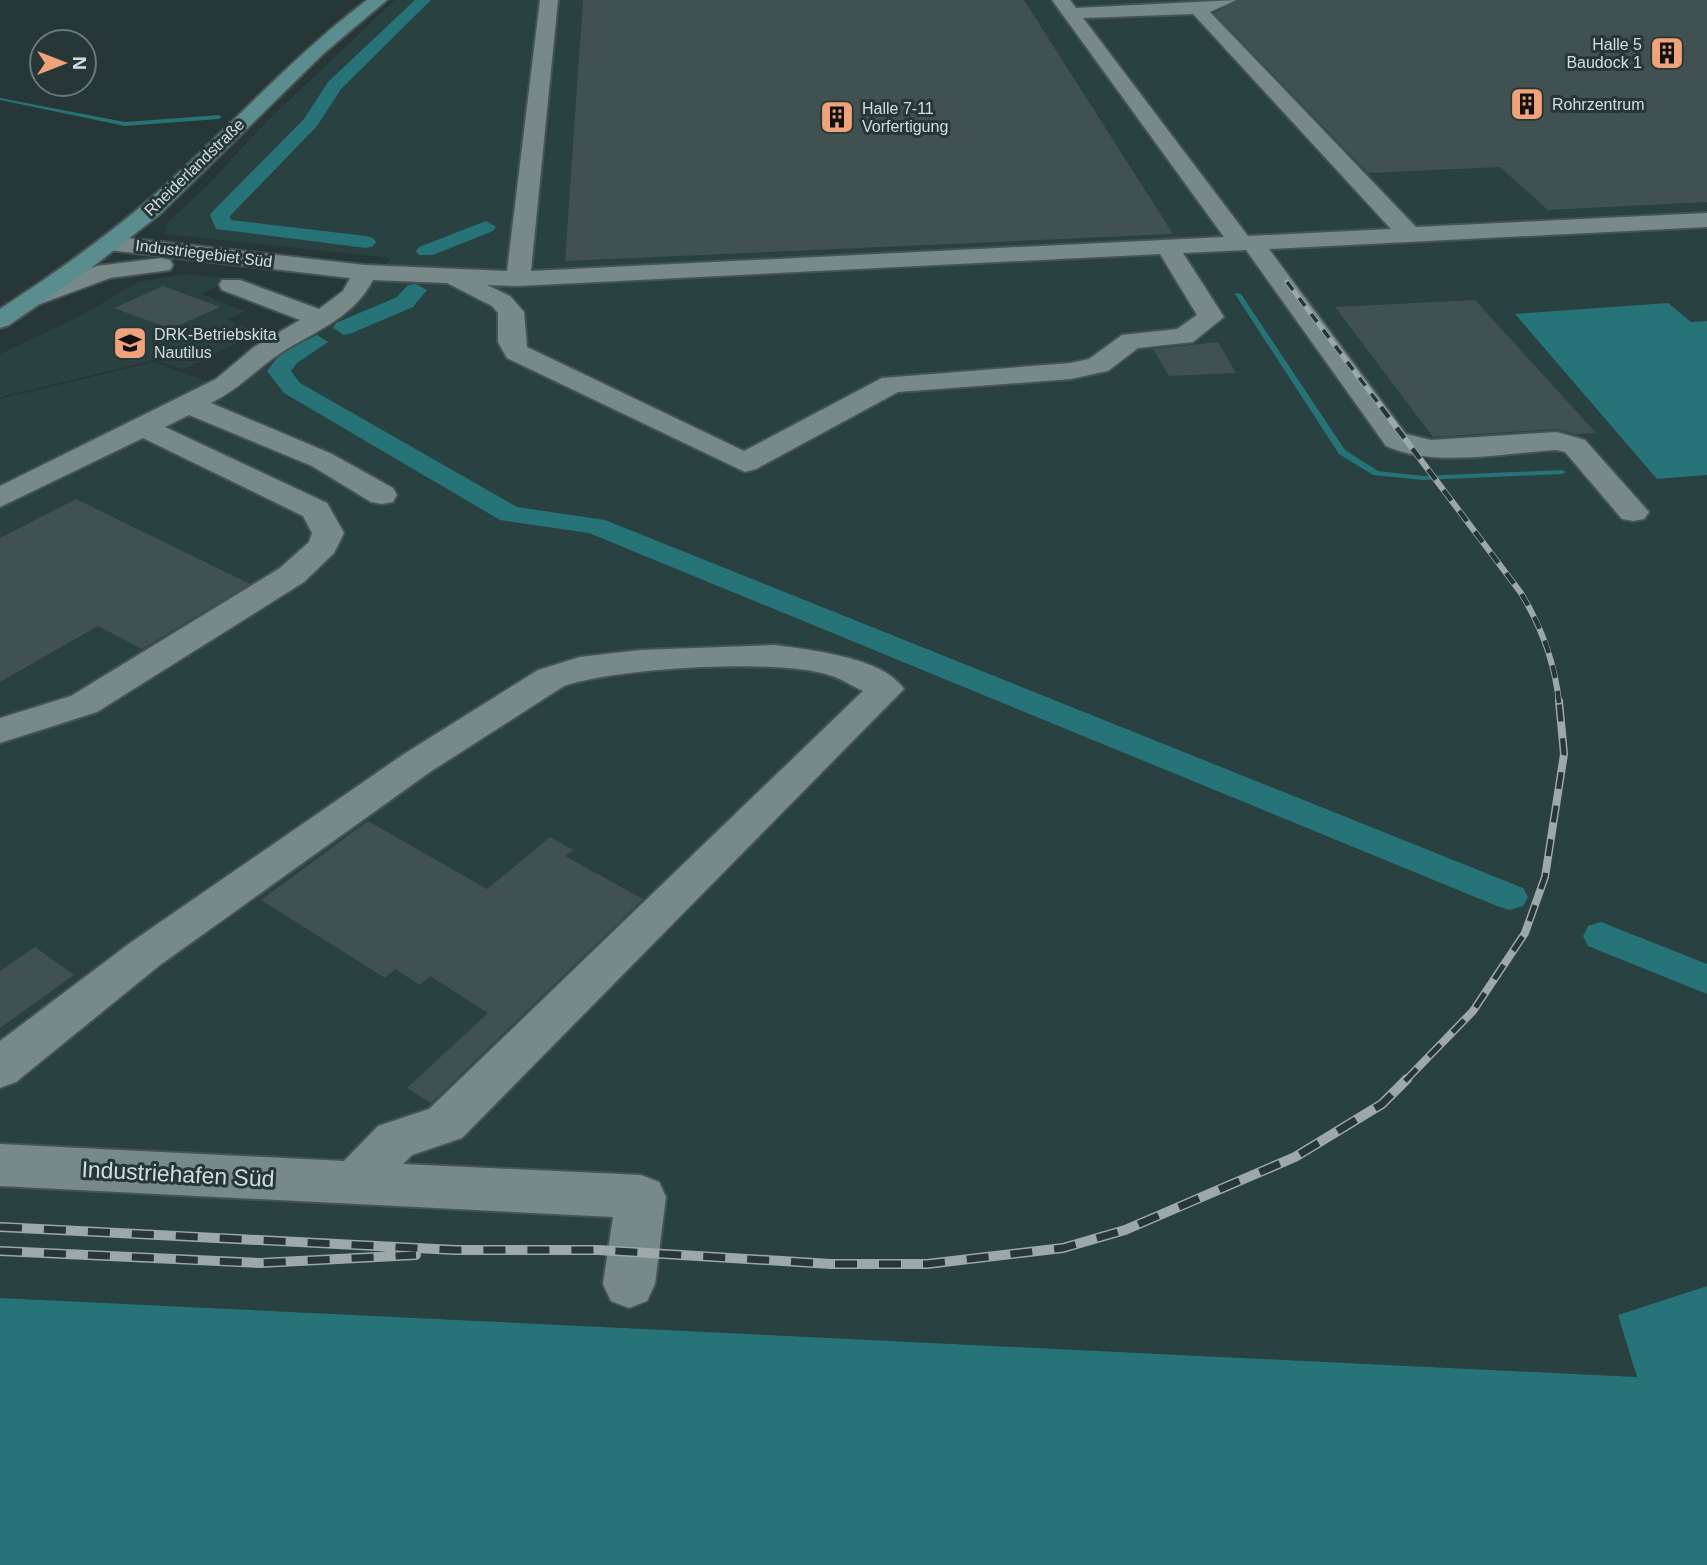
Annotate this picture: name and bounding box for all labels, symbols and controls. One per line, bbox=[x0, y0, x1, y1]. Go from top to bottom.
north arrow bbox=[28, 28, 98, 98]
building icon: Halle 5 Baudock 1 bbox=[1648, 34, 1686, 72]
place label: Halle 5 Baudock 1 bbox=[1566, 36, 1642, 71]
text: N bbox=[69, 56, 90, 70]
building icon: Rohrzentrum bbox=[1508, 85, 1546, 123]
place label: Rohrzentrum bbox=[1552, 96, 1644, 113]
building icon: Halle 7-11 Vorfertigung bbox=[818, 98, 856, 136]
place label: Halle 7-11 Vorfertigung bbox=[862, 100, 948, 135]
street label: Rheiderlandstraße bbox=[141, 115, 248, 219]
street label: Industriegebiet Süd bbox=[134, 237, 273, 270]
school or university icon: DRK-Betriebskita Nautilus bbox=[111, 324, 149, 362]
place label: DRK-Betriebskita Nautilus bbox=[154, 326, 277, 361]
street label: Industriehafen Süd bbox=[81, 1156, 275, 1192]

